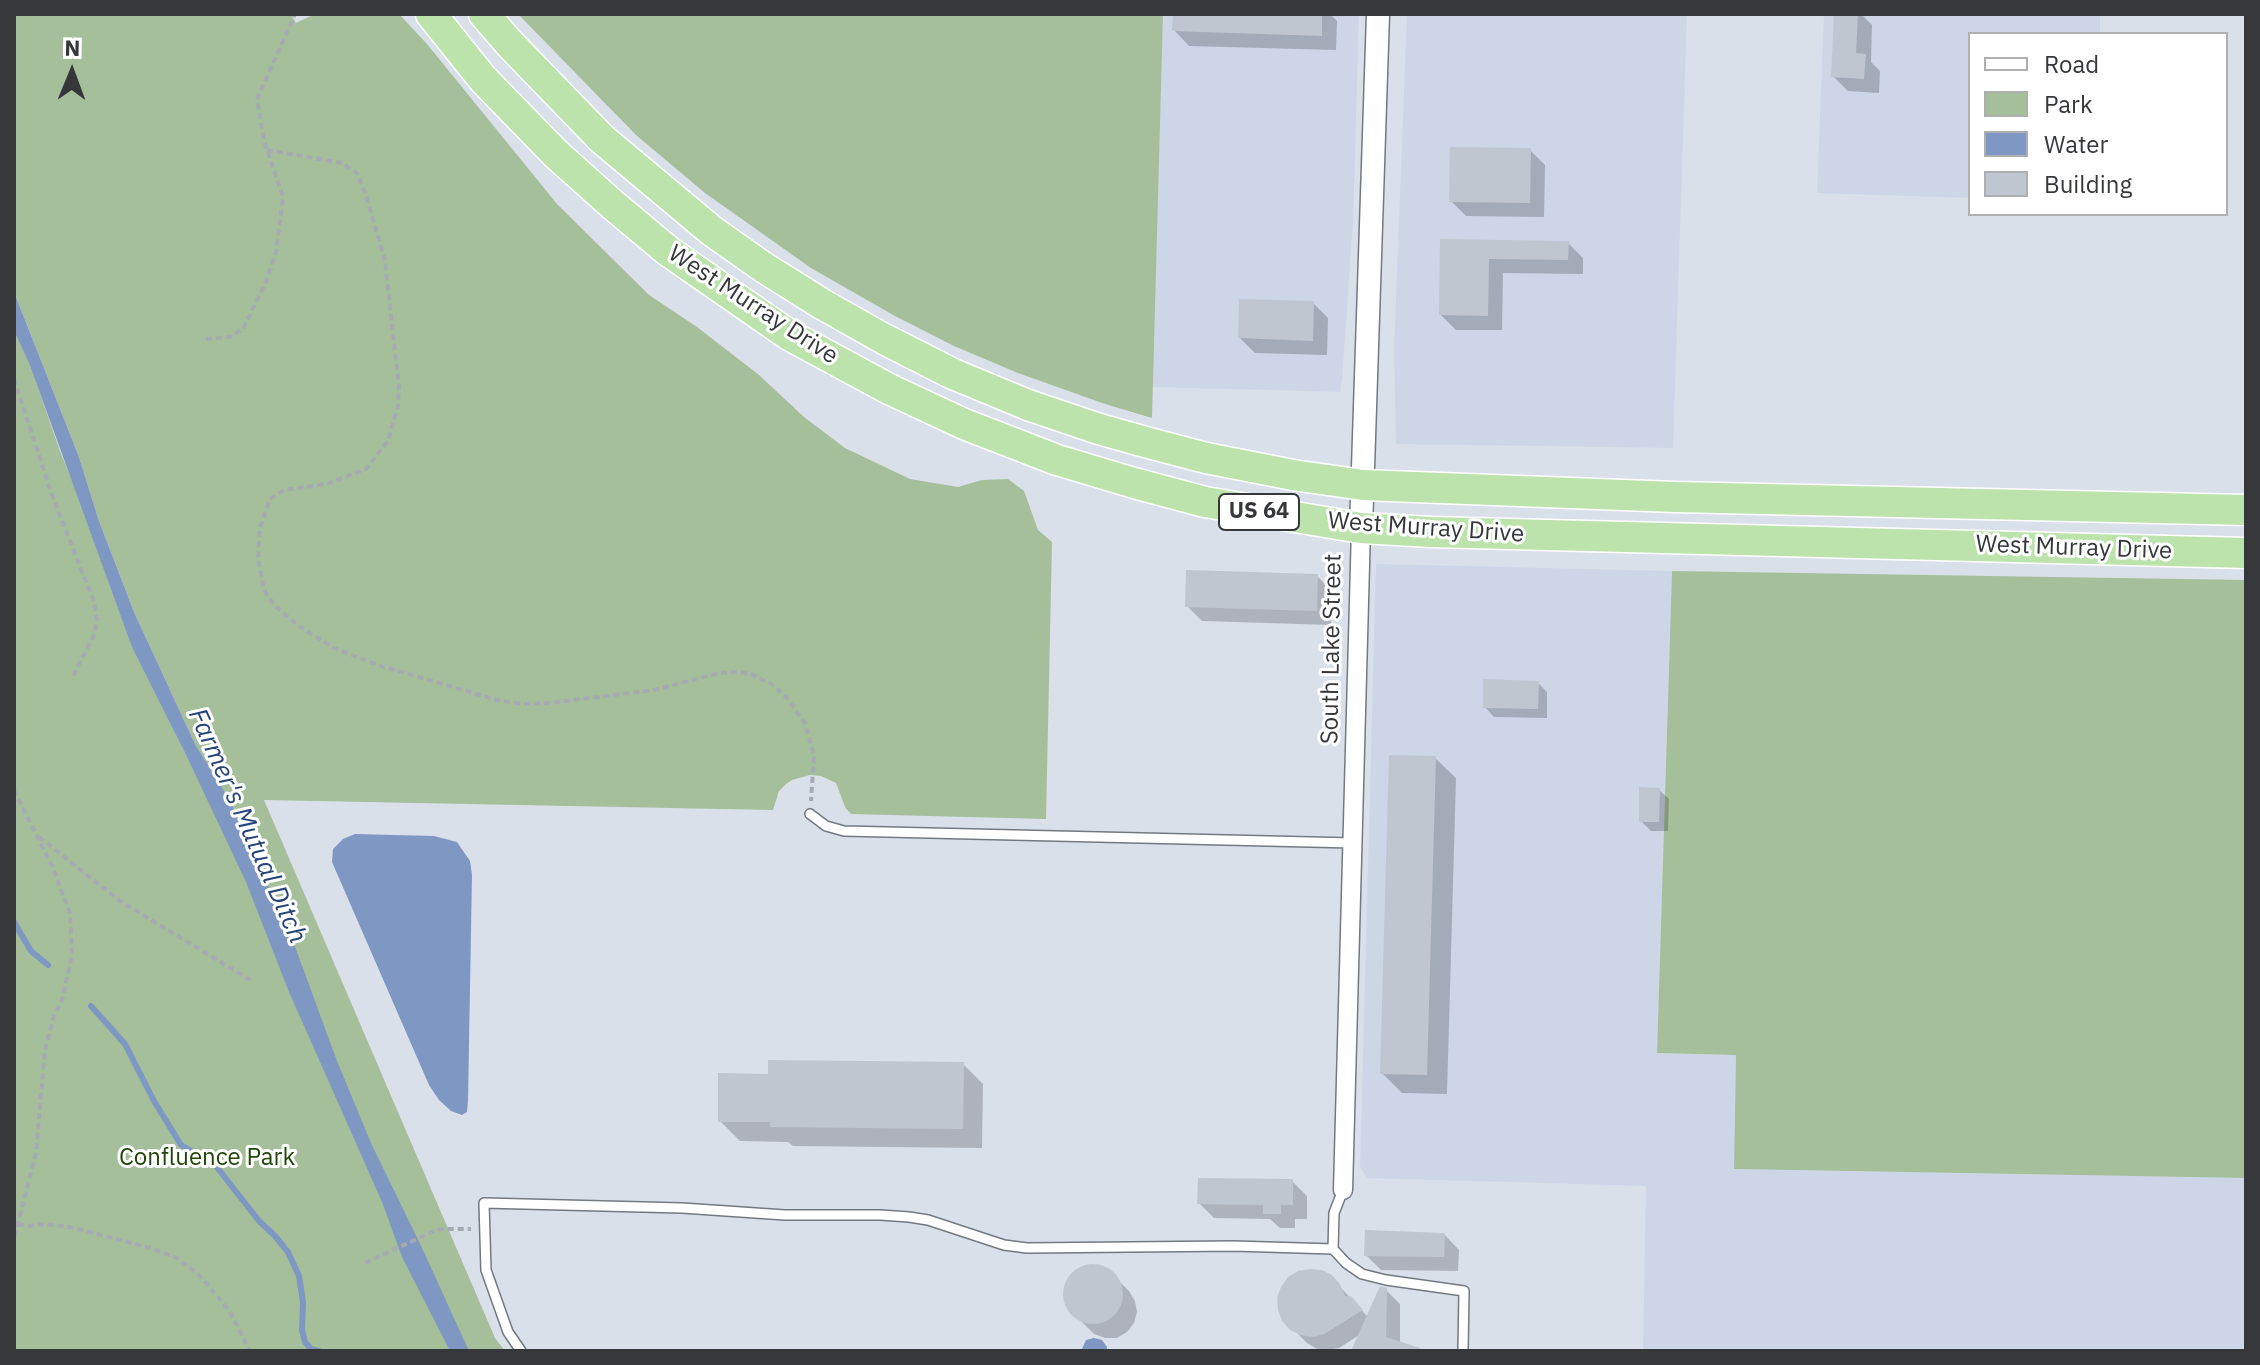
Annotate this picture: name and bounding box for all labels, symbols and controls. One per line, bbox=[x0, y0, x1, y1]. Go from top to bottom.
north arrow bbox=[32, 32, 112, 112]
legend bbox=[1968, 32, 2228, 216]
text: N bbox=[64, 33, 81, 62]
text: Road bbox=[2044, 48, 2099, 80]
text: Park bbox=[2044, 88, 2093, 120]
text: Water bbox=[2044, 128, 2108, 160]
text: Building bbox=[2044, 168, 2132, 200]
street label: West Murray Drive bbox=[663, 239, 843, 371]
road number: US 64 bbox=[1219, 494, 1299, 530]
street label: West Murray Drive bbox=[1327, 507, 1525, 549]
street label: West Murray Drive bbox=[1975, 530, 2173, 566]
street label: South Lake Street bbox=[1316, 554, 1348, 744]
water label: Farmer's Mutual Ditch bbox=[181, 704, 313, 948]
park label: Confluence Park bbox=[119, 1144, 295, 1172]

